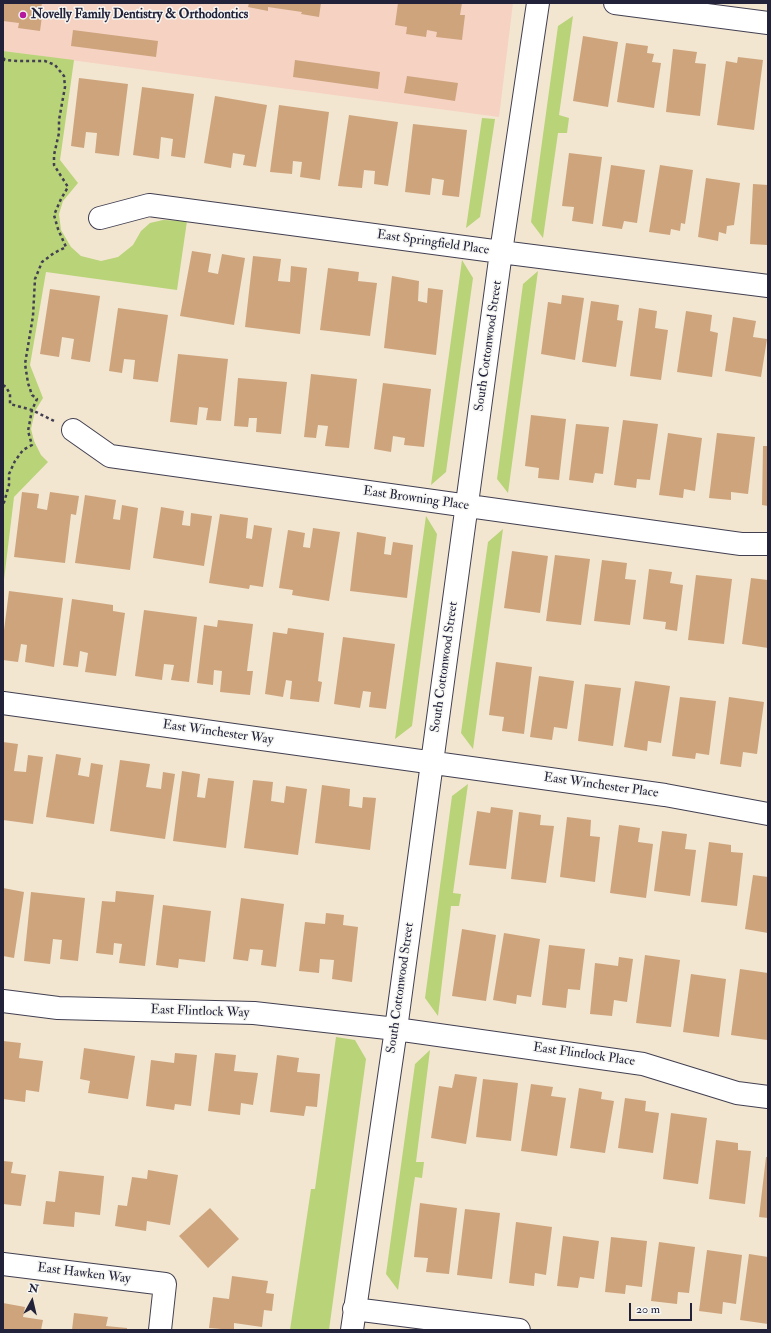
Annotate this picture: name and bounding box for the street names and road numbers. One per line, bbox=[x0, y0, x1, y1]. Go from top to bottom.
street label: East Springfield Place bbox=[376, 227, 490, 259]
street label: South Cottonwood Street bbox=[472, 280, 506, 412]
street label: East Browning Place bbox=[362, 484, 470, 514]
street label: South Cottonwood Street bbox=[428, 601, 462, 733]
street label: East Winchester Way bbox=[162, 718, 274, 748]
street label: East Winchester Place bbox=[543, 770, 659, 802]
street label: South Cottonwood Street bbox=[384, 922, 418, 1054]
street label: East Flintlock Way bbox=[150, 1002, 250, 1022]
street label: East Flintlock Place bbox=[532, 1040, 636, 1070]
street label: East Hawken Way bbox=[36, 1261, 132, 1287]

